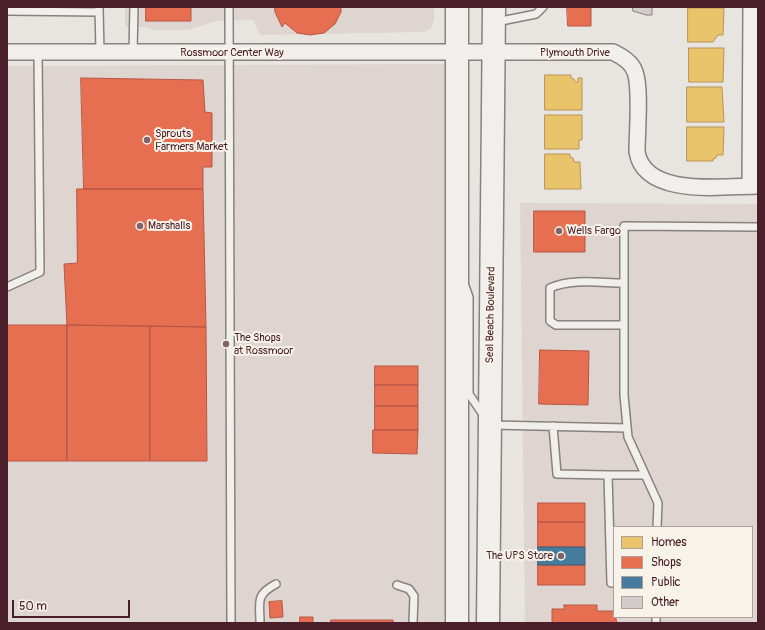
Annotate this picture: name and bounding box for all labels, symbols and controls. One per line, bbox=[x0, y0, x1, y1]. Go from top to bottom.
street label: Rossmoor Center Way bbox=[180, 46, 284, 60]
street label: Plymouth Drive bbox=[540, 46, 610, 60]
place label: Sprouts Farmers Market bbox=[155, 127, 228, 153]
marker: Sprouts Farmers Market bbox=[142, 135, 152, 145]
place label: Marshalls bbox=[148, 219, 190, 233]
marker: Marshalls bbox=[135, 221, 145, 231]
place label: Wells Fargo bbox=[567, 224, 621, 238]
marker: Wells Fargo bbox=[554, 226, 564, 236]
street label: Seal Beach Boulevard bbox=[484, 267, 498, 363]
place label: The Shops at Rossmoor bbox=[234, 331, 293, 357]
marker: The Shops at Rossmoor bbox=[221, 339, 231, 349]
legend bbox=[613, 526, 753, 618]
text: Homes bbox=[651, 535, 687, 550]
place label: The UPS Store bbox=[486, 549, 553, 563]
marker: The UPS Store bbox=[556, 551, 566, 561]
text: Shops bbox=[651, 555, 681, 570]
text: Public bbox=[651, 575, 681, 590]
scale bar bbox=[14, 592, 132, 618]
text: Other bbox=[651, 595, 679, 610]
text: 50 m bbox=[19, 599, 47, 614]

